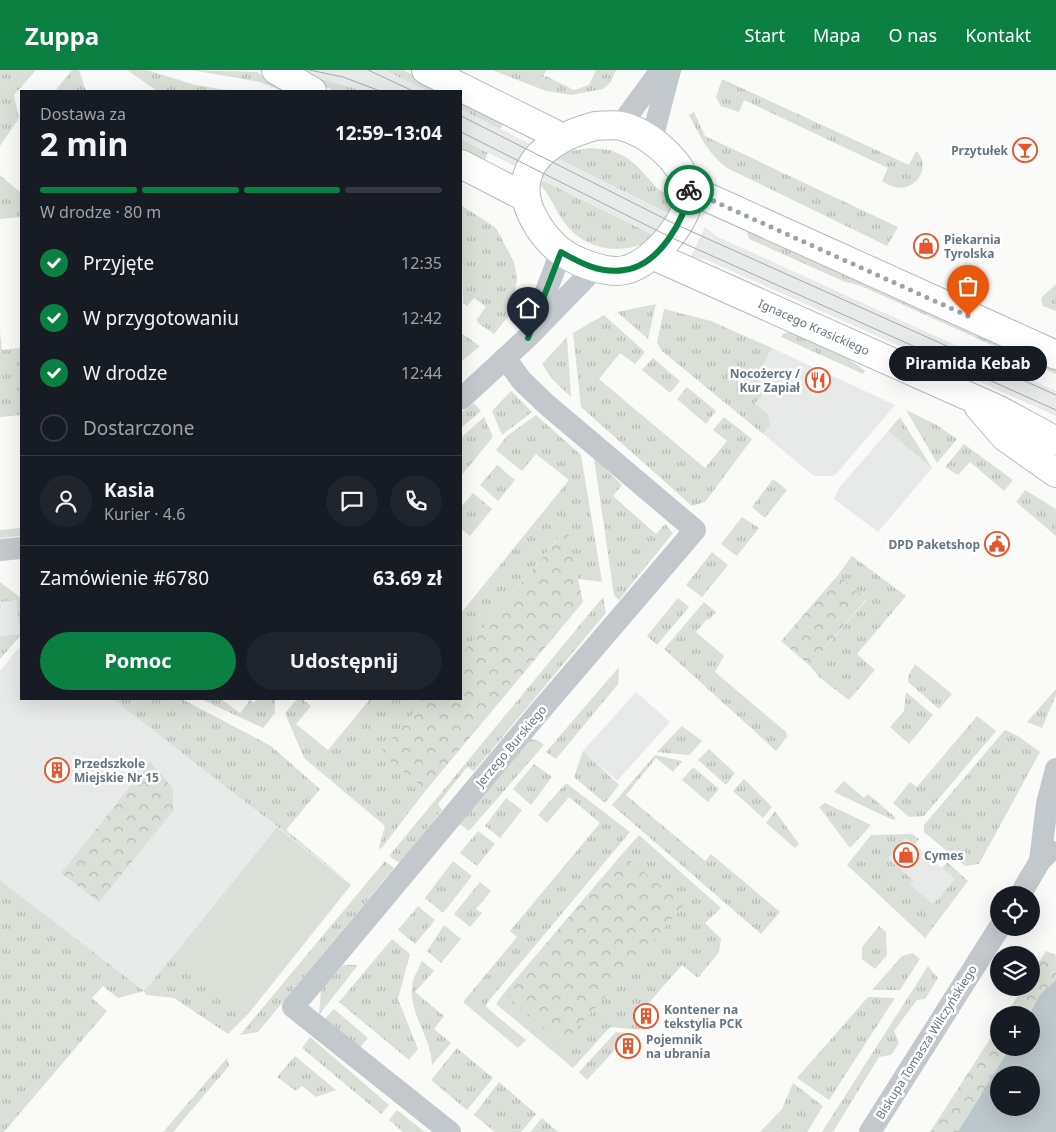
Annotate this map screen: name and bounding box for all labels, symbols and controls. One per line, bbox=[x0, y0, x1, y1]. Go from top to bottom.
text: Zuppa bbox=[25, 19, 99, 52]
text: Start bbox=[745, 23, 785, 47]
text: Mapa bbox=[813, 23, 861, 47]
text: O nas bbox=[889, 23, 937, 47]
text: Kontakt bbox=[965, 23, 1031, 47]
text: Dostawa za bbox=[40, 103, 126, 125]
text: 12:59–13:04 bbox=[335, 120, 442, 146]
text: 2 min bbox=[40, 122, 128, 165]
bar icon: Przytułek bbox=[1012, 137, 1038, 163]
place label: Przytułek bbox=[951, 142, 1009, 159]
courier bbox=[664, 165, 714, 215]
icon: bike bbox=[675, 176, 703, 204]
text: W drodze · 80 m bbox=[40, 201, 161, 223]
place label: Piekarnia Tyrolska bbox=[944, 231, 1001, 262]
shop icon: Piekarnia Tyrolska bbox=[913, 233, 939, 259]
icon: check bbox=[40, 249, 68, 277]
text: Przyjęte bbox=[83, 250, 154, 276]
text: 12:35 bbox=[401, 252, 442, 274]
pin bbox=[947, 265, 989, 316]
icon: bag bbox=[954, 272, 982, 300]
pin bbox=[507, 287, 549, 338]
icon: home bbox=[514, 294, 542, 322]
street label: Ignacego Krasickiego bbox=[756, 295, 872, 359]
icon: check bbox=[40, 304, 68, 332]
text: W przygotowaniu bbox=[83, 305, 239, 331]
text: 12:42 bbox=[401, 307, 442, 329]
callout: Piramida Kebab bbox=[889, 346, 1047, 381]
text: Piramida Kebab bbox=[905, 352, 1031, 374]
icon: check bbox=[40, 359, 68, 387]
text: W drodze bbox=[83, 360, 168, 386]
text: 12:44 bbox=[401, 362, 442, 384]
place label: Nocożercy / Kur Zapiał bbox=[730, 365, 800, 396]
restaurant icon: Nocożercy / Kur Zapiał bbox=[805, 367, 831, 393]
text: Dostarczone bbox=[83, 415, 194, 441]
button: person bbox=[40, 475, 92, 527]
button: chat bbox=[326, 475, 378, 527]
button: phone bbox=[390, 475, 442, 527]
text: Kasia bbox=[104, 477, 155, 503]
text: Kurier · 4.6 bbox=[104, 503, 185, 525]
public building icon: DPD Paketshop bbox=[984, 531, 1010, 557]
place label: DPD Paketshop bbox=[888, 536, 980, 553]
text: Zamówienie #6780 bbox=[40, 565, 209, 591]
text: 63.69 zł bbox=[373, 565, 442, 591]
button: Pomoc bbox=[40, 632, 236, 690]
button: Udostępnij bbox=[246, 632, 442, 690]
street label: Jerzego Burskiego bbox=[471, 701, 550, 791]
place label: Przedszkole Miejskie Nr 15 bbox=[74, 755, 159, 786]
building icon: Przedszkole Miejskie Nr 15 bbox=[44, 757, 70, 783]
shop icon: Cymes bbox=[893, 842, 919, 868]
place label: Cymes bbox=[924, 847, 963, 864]
map controls bbox=[990, 886, 1040, 1116]
button: locate bbox=[990, 886, 1040, 936]
button: layers bbox=[990, 946, 1040, 996]
street label: Biskupa Tomasza Wilczyńskiego bbox=[871, 962, 981, 1122]
place label: Kontener na tekstylia PCK bbox=[664, 1001, 743, 1032]
building icon: Kontener na tekstylia PCK bbox=[633, 1003, 659, 1029]
button: + bbox=[990, 1006, 1040, 1056]
place label: Pojemnik na ubrania bbox=[646, 1031, 710, 1062]
building icon: Pojemnik na ubrania bbox=[615, 1033, 641, 1059]
button: − bbox=[990, 1066, 1040, 1116]

